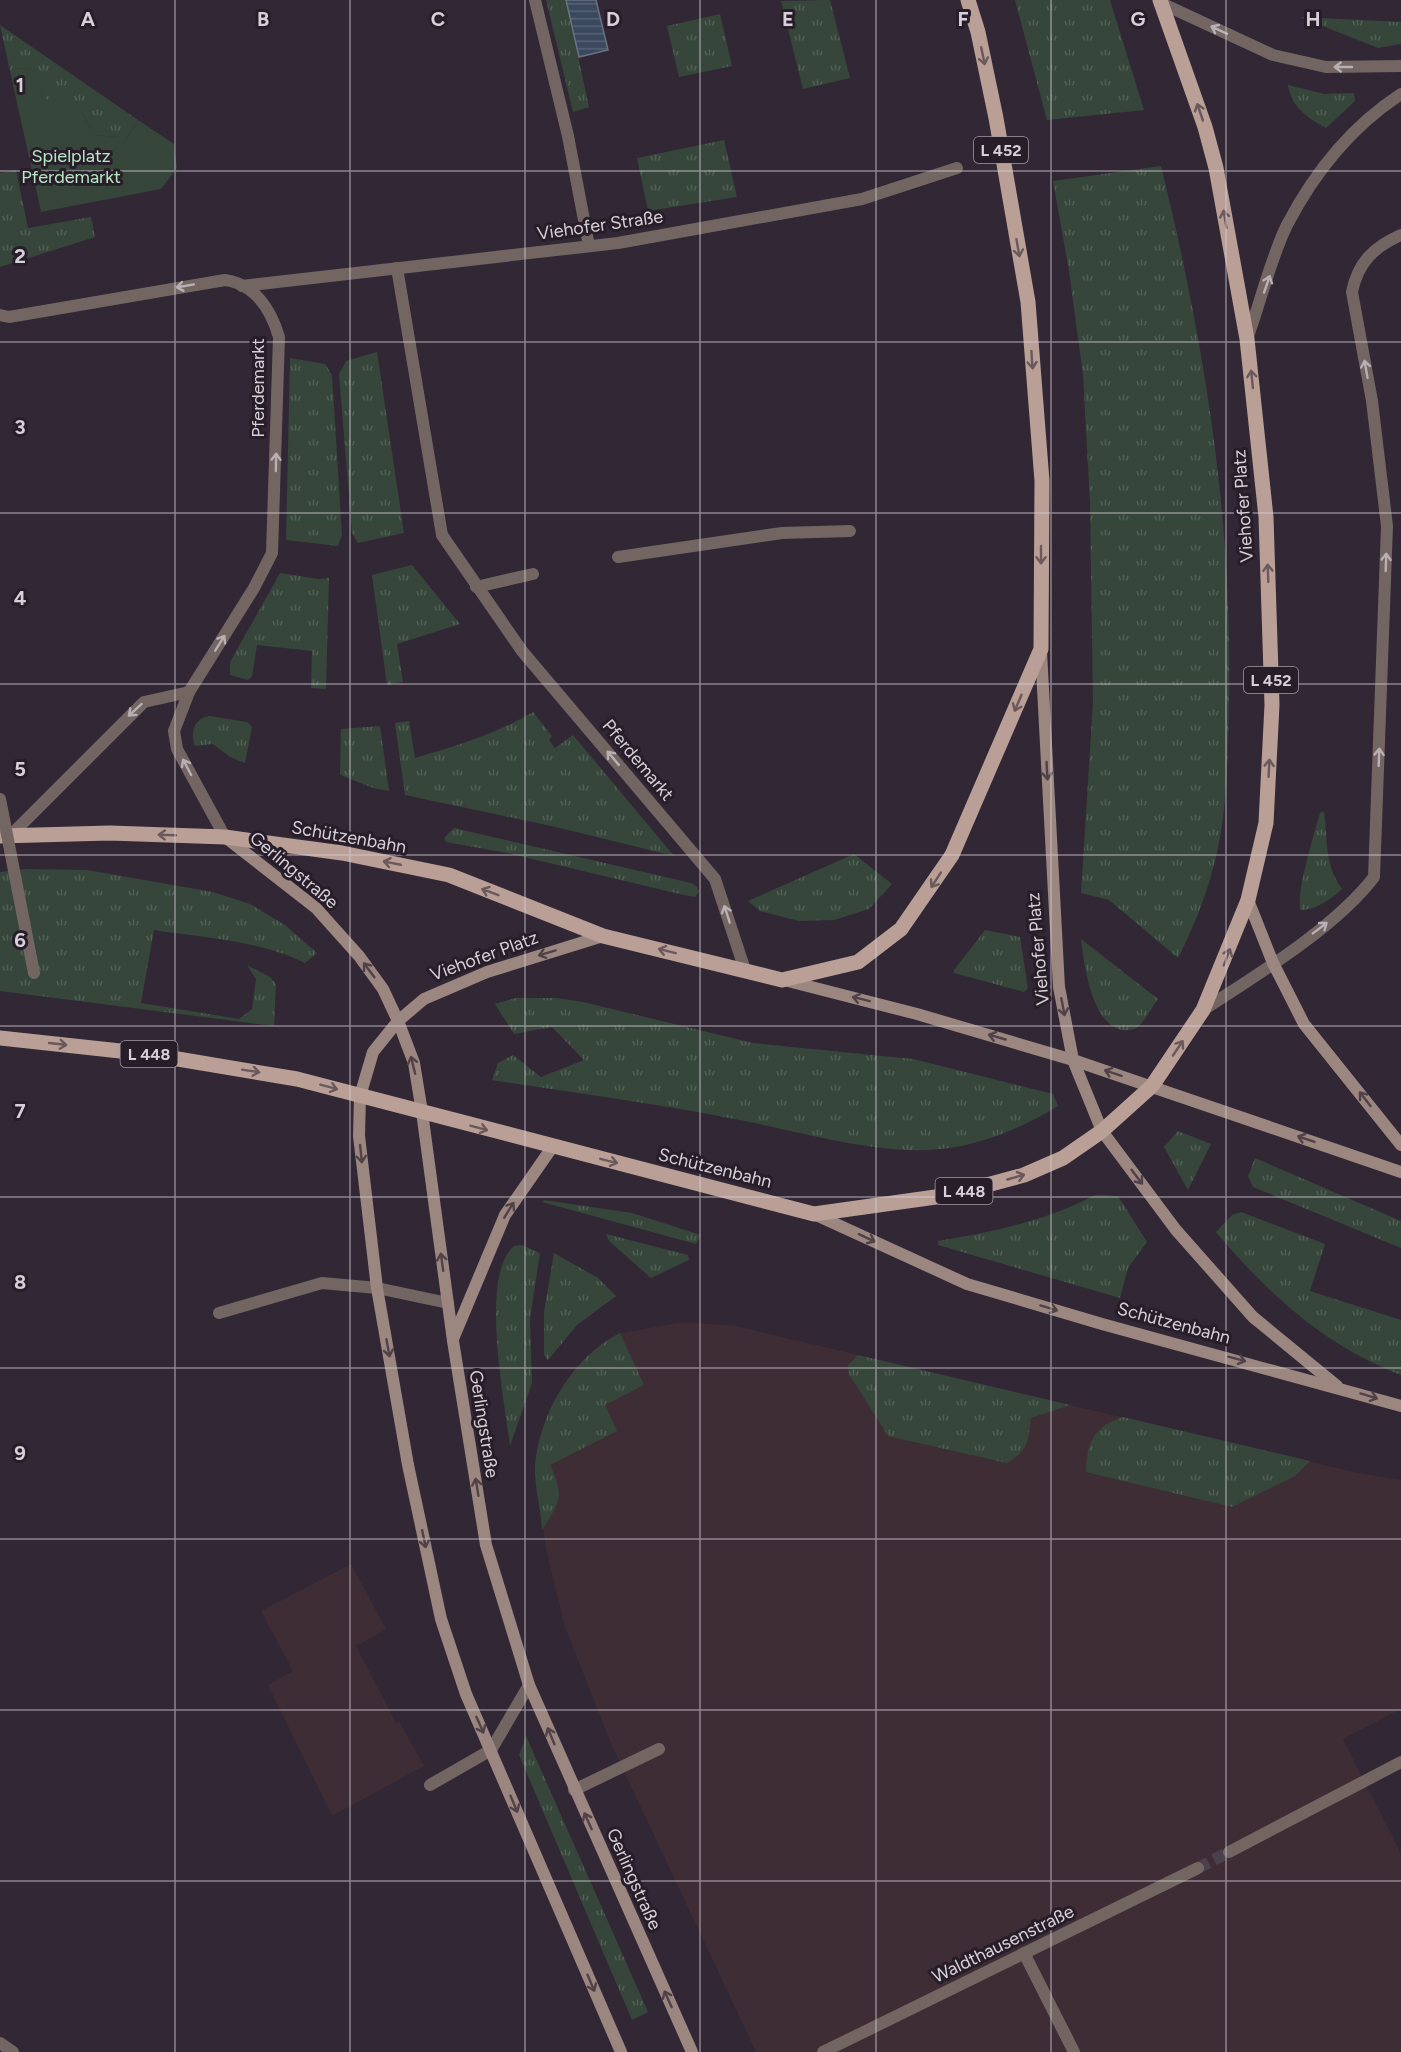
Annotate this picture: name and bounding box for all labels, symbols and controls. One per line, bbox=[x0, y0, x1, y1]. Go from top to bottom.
text: A bbox=[81, 7, 96, 31]
text: B bbox=[257, 7, 269, 31]
text: C bbox=[431, 7, 445, 31]
text: D bbox=[606, 7, 620, 31]
text: E bbox=[782, 7, 794, 31]
text: F bbox=[957, 7, 969, 31]
text: G bbox=[1131, 7, 1146, 31]
text: H bbox=[1306, 7, 1321, 31]
one-way arrow bbox=[1211, 24, 1229, 35]
one-way arrow bbox=[978, 47, 990, 66]
one-way arrow bbox=[1333, 61, 1353, 73]
text: 1 bbox=[16, 73, 24, 97]
one-way arrow bbox=[1193, 103, 1204, 122]
road number: L 452 bbox=[974, 137, 1028, 163]
park label: Spielplatz Pferdemarkt bbox=[21, 145, 121, 188]
street label: Viehofer Straße bbox=[536, 205, 665, 245]
one-way arrow bbox=[1219, 210, 1230, 230]
one-way arrow bbox=[1013, 238, 1024, 258]
text: 2 bbox=[14, 244, 26, 268]
one-way arrow bbox=[1262, 275, 1273, 293]
one-way arrow bbox=[176, 281, 196, 292]
street label: Pferdemarkt bbox=[247, 338, 269, 438]
one-way arrow bbox=[1027, 350, 1038, 370]
one-way arrow bbox=[1360, 359, 1371, 379]
one-way arrow bbox=[1246, 369, 1257, 389]
text: 3 bbox=[14, 415, 26, 439]
street label: Viehofer Platz bbox=[1228, 449, 1258, 563]
one-way arrow bbox=[270, 453, 282, 473]
one-way arrow bbox=[1035, 544, 1047, 564]
one-way arrow bbox=[1380, 553, 1391, 573]
one-way arrow bbox=[1262, 563, 1273, 583]
text: 4 bbox=[14, 586, 27, 610]
one-way arrow bbox=[215, 635, 227, 652]
road number: L 452 bbox=[1244, 667, 1298, 693]
one-way arrow bbox=[1012, 693, 1023, 712]
one-way arrow bbox=[128, 703, 143, 717]
street label: Pferdemarkt bbox=[598, 715, 678, 805]
one-way arrow bbox=[1373, 748, 1384, 768]
one-way arrow bbox=[606, 751, 620, 766]
text: 5 bbox=[14, 757, 26, 781]
one-way arrow bbox=[1263, 758, 1274, 778]
one-way arrow bbox=[181, 759, 193, 776]
one-way arrow bbox=[1041, 760, 1052, 780]
street label: Schützenbahn bbox=[290, 816, 408, 858]
street label: Gerlingstraße bbox=[245, 827, 343, 913]
one-way arrow bbox=[157, 830, 177, 841]
one-way arrow bbox=[382, 857, 402, 868]
one-way arrow bbox=[930, 871, 942, 888]
one-way arrow bbox=[481, 885, 500, 896]
street label: Viehofer Platz bbox=[1022, 892, 1054, 1006]
one-way arrow bbox=[720, 905, 731, 924]
one-way arrow bbox=[1311, 921, 1327, 934]
street label: Viehofer Platz bbox=[427, 926, 541, 986]
text: 6 bbox=[14, 928, 26, 952]
one-way arrow bbox=[658, 945, 677, 957]
one-way arrow bbox=[538, 948, 557, 959]
one-way arrow bbox=[1222, 948, 1233, 967]
one-way arrow bbox=[363, 962, 376, 978]
one-way arrow bbox=[851, 993, 870, 1005]
one-way arrow bbox=[1058, 997, 1069, 1016]
one-way arrow bbox=[988, 1031, 1007, 1042]
one-way arrow bbox=[48, 1039, 68, 1050]
one-way arrow bbox=[1172, 1040, 1184, 1057]
road number: L 448 bbox=[120, 1041, 178, 1067]
one-way arrow bbox=[407, 1056, 419, 1075]
one-way arrow bbox=[241, 1066, 261, 1077]
one-way arrow bbox=[1104, 1067, 1123, 1078]
one-way arrow bbox=[319, 1082, 338, 1093]
one-way arrow bbox=[1358, 1091, 1371, 1107]
text: 7 bbox=[14, 1099, 26, 1123]
one-way arrow bbox=[469, 1122, 488, 1134]
one-way arrow bbox=[1297, 1132, 1316, 1143]
street label: Schützenbahn bbox=[656, 1143, 774, 1193]
one-way arrow bbox=[356, 1144, 367, 1164]
one-way arrow bbox=[600, 1155, 619, 1167]
one-way arrow bbox=[1131, 1169, 1143, 1185]
one-way arrow bbox=[1006, 1171, 1025, 1182]
road number: L 448 bbox=[936, 1178, 992, 1204]
one-way arrow bbox=[504, 1202, 516, 1219]
one-way arrow bbox=[858, 1233, 876, 1244]
one-way arrow bbox=[437, 1252, 448, 1272]
text: 8 bbox=[14, 1270, 26, 1294]
street label: Schützenbahn bbox=[1115, 1297, 1233, 1349]
one-way arrow bbox=[1039, 1303, 1058, 1314]
one-way arrow bbox=[382, 1337, 393, 1357]
one-way arrow bbox=[1227, 1354, 1246, 1366]
street label: Gerlingstraße bbox=[465, 1369, 503, 1480]
one-way arrow bbox=[1359, 1391, 1378, 1402]
text: 9 bbox=[14, 1441, 26, 1465]
one-way arrow bbox=[471, 1478, 482, 1498]
one-way arrow bbox=[419, 1529, 430, 1548]
one-way arrow bbox=[474, 1716, 486, 1734]
one-way arrow bbox=[545, 1727, 556, 1746]
one-way arrow bbox=[508, 1794, 520, 1812]
one-way arrow bbox=[582, 1812, 593, 1830]
street label: Gerlingstraße bbox=[602, 1825, 666, 1933]
street label: Waldthausenstraße bbox=[929, 1900, 1078, 1988]
one-way arrow bbox=[585, 1973, 597, 1991]
one-way arrow bbox=[662, 1990, 673, 2008]

